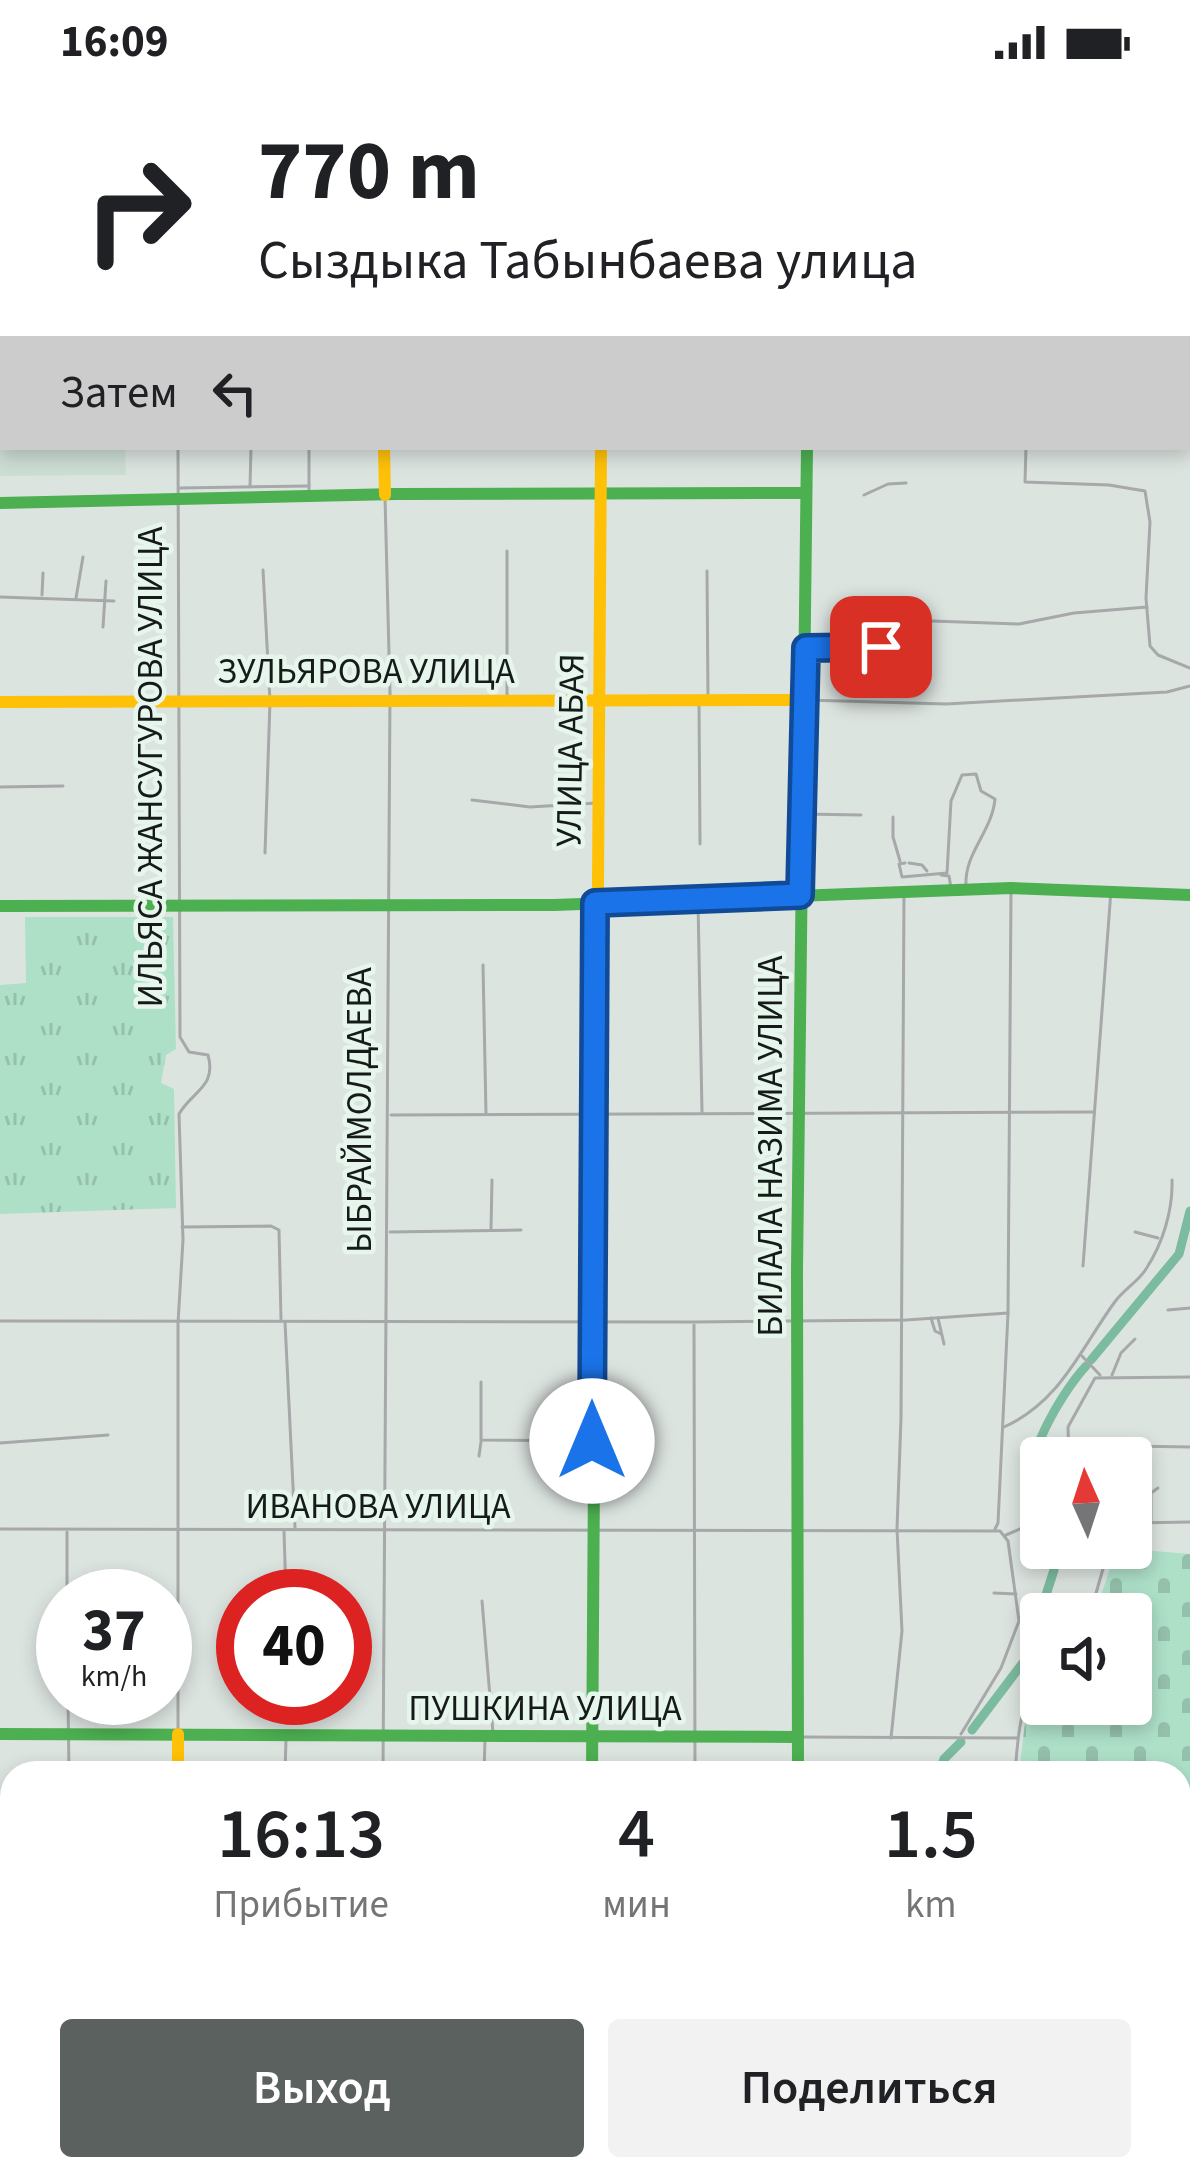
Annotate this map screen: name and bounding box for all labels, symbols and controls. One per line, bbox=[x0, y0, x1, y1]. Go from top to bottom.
text: 16:09 bbox=[60, 10, 169, 74]
text: 770 m bbox=[258, 112, 480, 232]
icon: right bbox=[60, 132, 216, 288]
text: Сыздыка Табынбаева улица bbox=[258, 223, 917, 300]
icon: left bbox=[202, 360, 268, 426]
text: Затем bbox=[60, 361, 178, 425]
street label: ИЛЬЯСА ЖАНСУГУРОВА УЛИЦА bbox=[125, 526, 176, 1007]
pin bbox=[830, 596, 932, 698]
icon: arrive bbox=[848, 614, 914, 680]
street label: ЗУЛЬЯРОВА УЛИЦА bbox=[217, 646, 515, 697]
street label: УЛИЦА АБАЯ bbox=[543, 653, 598, 847]
street label: БИЛАЛА НАЗИМА УЛИЦА bbox=[745, 955, 796, 1337]
street label: ЫБРАЙМОЛДАЕВА bbox=[334, 967, 385, 1253]
position arrow bbox=[529, 1378, 655, 1504]
north arrow bbox=[1020, 1437, 1152, 1569]
map controls bbox=[1020, 1437, 1152, 1725]
street label: ИВАНОВА УЛИЦА bbox=[245, 1481, 511, 1532]
speed limit sign: 40 bbox=[216, 1569, 372, 1725]
text: 37 bbox=[82, 1589, 146, 1674]
button: sound bbox=[1020, 1593, 1152, 1725]
text: km/h bbox=[81, 1655, 147, 1698]
street label: ПУШКИНА УЛИЦА bbox=[408, 1683, 682, 1734]
text: 16:13 bbox=[217, 1783, 385, 1886]
text: 4 bbox=[618, 1783, 655, 1886]
text: 1.5 bbox=[884, 1783, 978, 1886]
text: Прибытие bbox=[213, 1877, 389, 1933]
text: мин bbox=[602, 1877, 671, 1933]
text: km bbox=[905, 1877, 957, 1933]
button: Выход bbox=[60, 2019, 584, 2157]
button: Поделиться bbox=[608, 2019, 1131, 2157]

